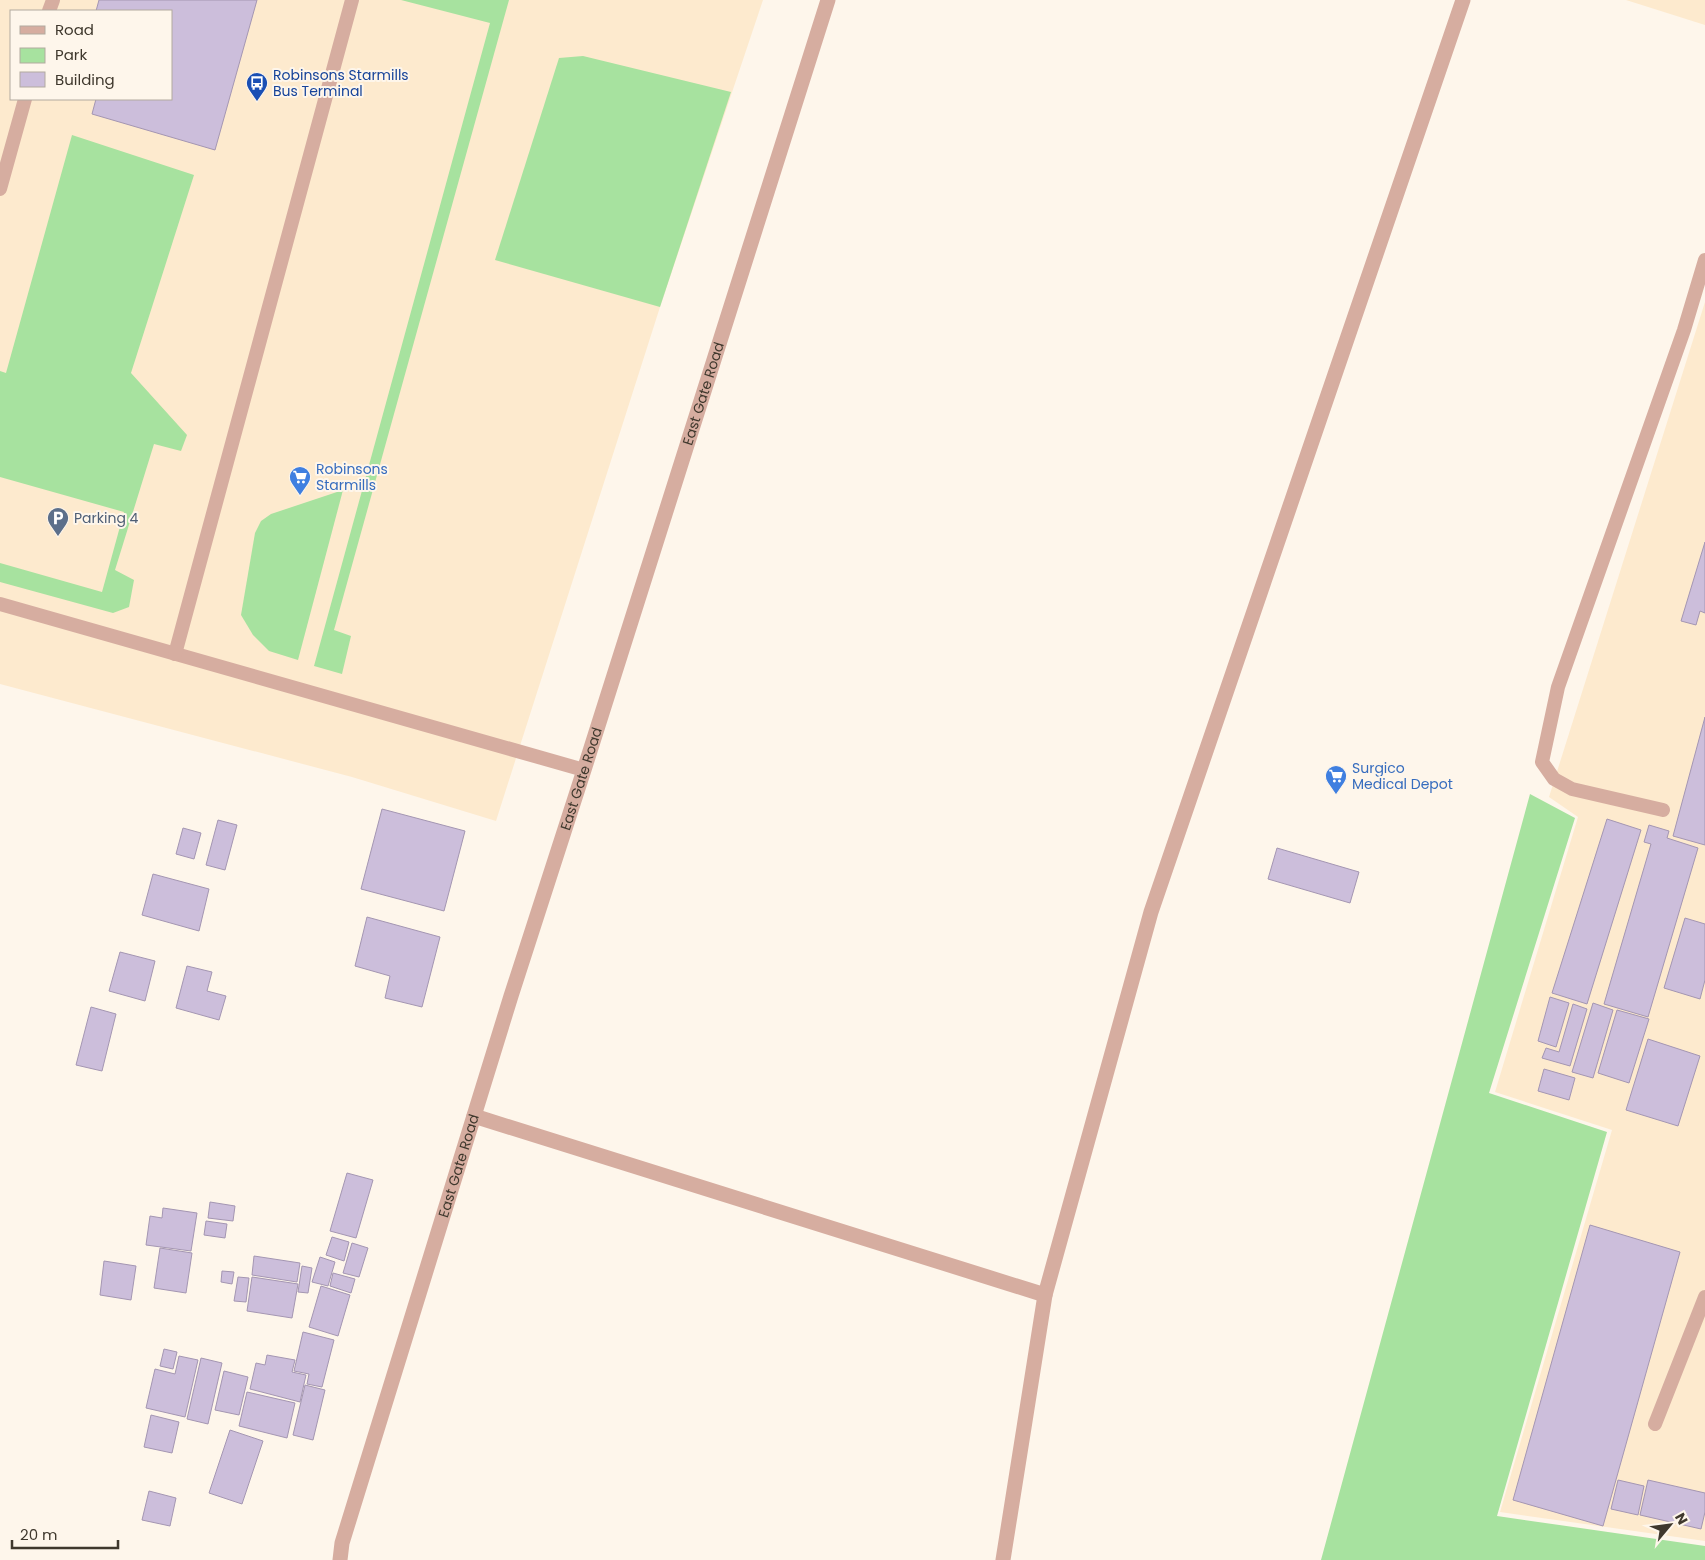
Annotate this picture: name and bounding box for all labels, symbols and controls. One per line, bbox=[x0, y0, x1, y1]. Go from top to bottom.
legend bbox=[10, 10, 172, 100]
text: Road bbox=[55, 19, 94, 40]
text: Park bbox=[55, 44, 87, 65]
place label: Robinsons Starmills Bus Terminal bbox=[273, 65, 409, 101]
text: Building bbox=[55, 69, 115, 90]
bus stop icon: Robinsons Starmills Bus Terminal bbox=[245, 71, 269, 102]
street label: East Gate Road bbox=[678, 339, 729, 448]
place label: Robinsons Starmills bbox=[316, 459, 388, 495]
supermarket icon: Robinsons Starmills bbox=[288, 465, 312, 496]
parking icon: Parking 4 bbox=[46, 506, 70, 537]
place label: Parking 4 bbox=[74, 508, 139, 528]
street label: East Gate Road bbox=[555, 725, 607, 833]
place label: Surgico Medical Depot bbox=[1352, 758, 1453, 794]
supermarket icon: Surgico Medical Depot bbox=[1324, 764, 1348, 795]
street label: East Gate Road bbox=[433, 1112, 484, 1220]
north arrow bbox=[1645, 1500, 1695, 1550]
text: N bbox=[1670, 1509, 1693, 1528]
scale bar bbox=[12, 1518, 119, 1550]
text: 20 m bbox=[20, 1524, 58, 1545]

